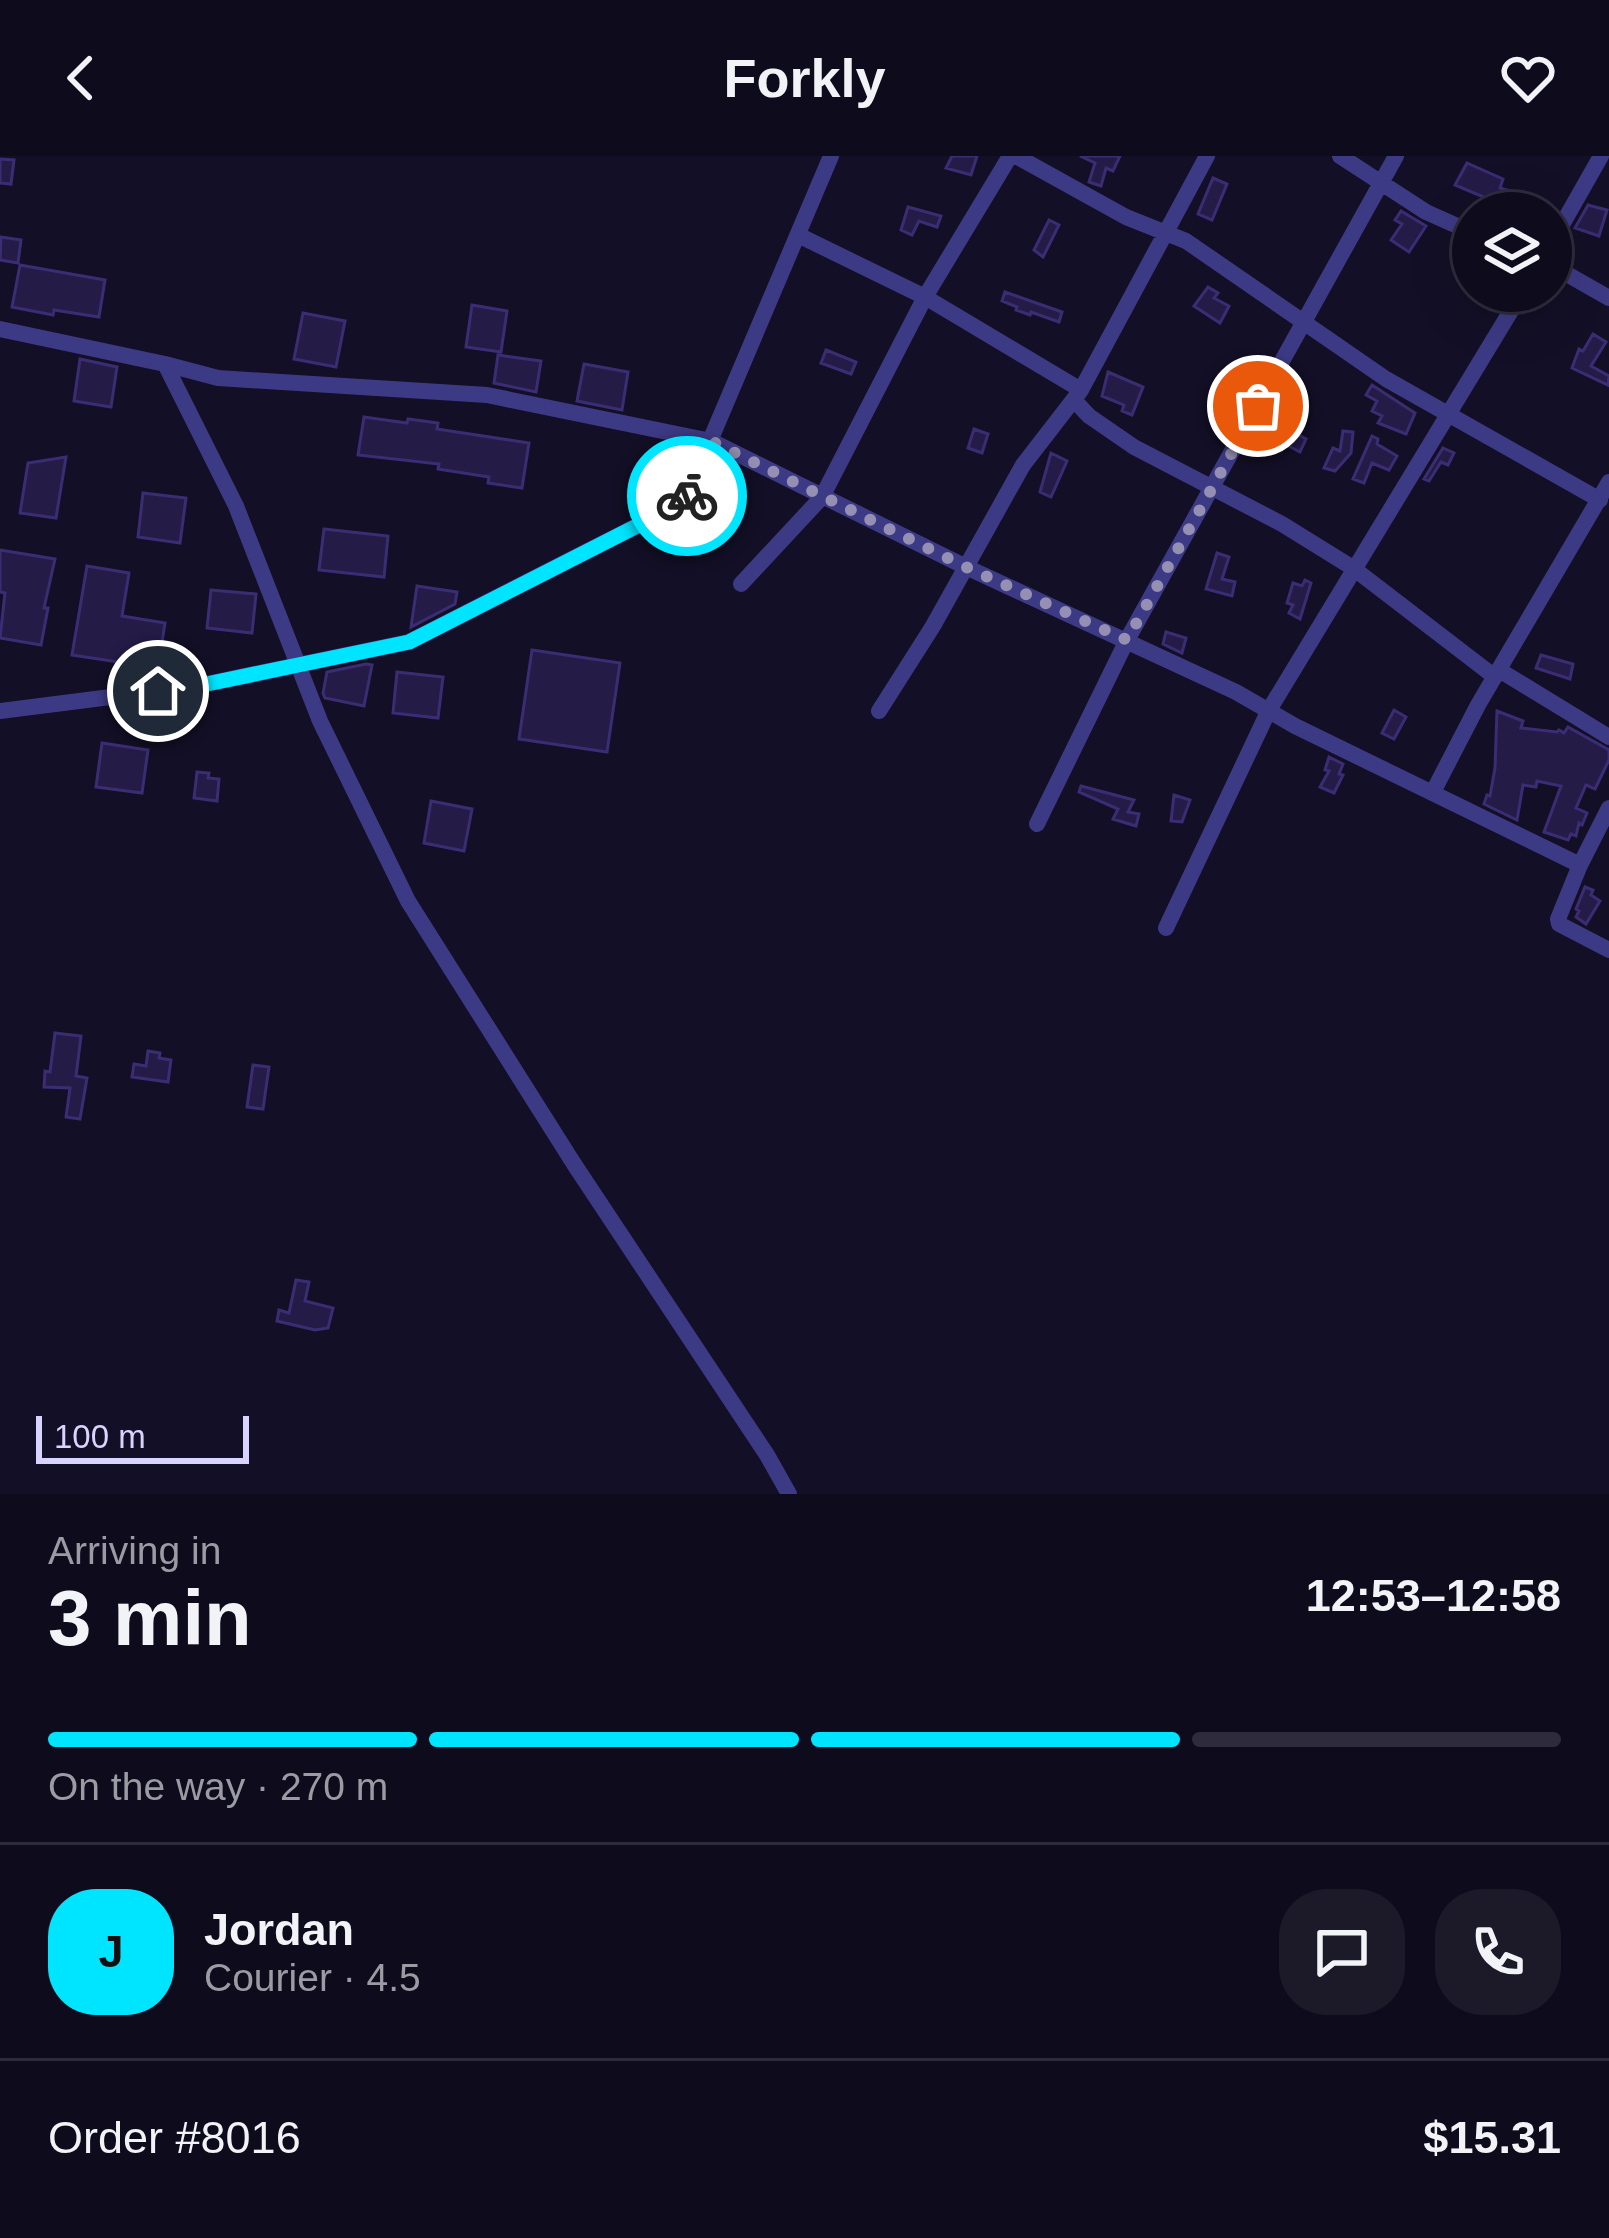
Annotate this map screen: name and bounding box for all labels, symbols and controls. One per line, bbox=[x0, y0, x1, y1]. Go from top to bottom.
icon: back bbox=[48, 45, 114, 111]
icon: heart bbox=[1495, 45, 1561, 111]
text: Forkly bbox=[723, 48, 886, 108]
map controls bbox=[1452, 192, 1572, 312]
button: layers bbox=[1452, 192, 1572, 312]
pin bbox=[1207, 355, 1309, 457]
icon: bag bbox=[1225, 373, 1291, 439]
courier bbox=[627, 436, 747, 556]
icon: bike bbox=[654, 463, 720, 529]
pin bbox=[107, 640, 209, 742]
icon: home bbox=[125, 658, 191, 724]
scale bar bbox=[36, 1410, 249, 1463]
text: 100 m bbox=[54, 1418, 146, 1455]
text: Arriving in bbox=[48, 1529, 221, 1572]
text: 12:53–12:58 bbox=[1306, 1570, 1561, 1621]
text: 3 min bbox=[48, 1574, 252, 1662]
text: On the way · 270 m bbox=[48, 1765, 388, 1808]
button: chat bbox=[1279, 1889, 1405, 2015]
button: phone bbox=[1435, 1889, 1561, 2015]
text: Jordan bbox=[204, 1904, 354, 1955]
text: J bbox=[98, 1926, 124, 1977]
text: Courier · 4.5 bbox=[204, 1956, 421, 1999]
text: Order #8016 bbox=[48, 2112, 301, 2163]
text: $15.31 bbox=[1423, 2112, 1561, 2163]

